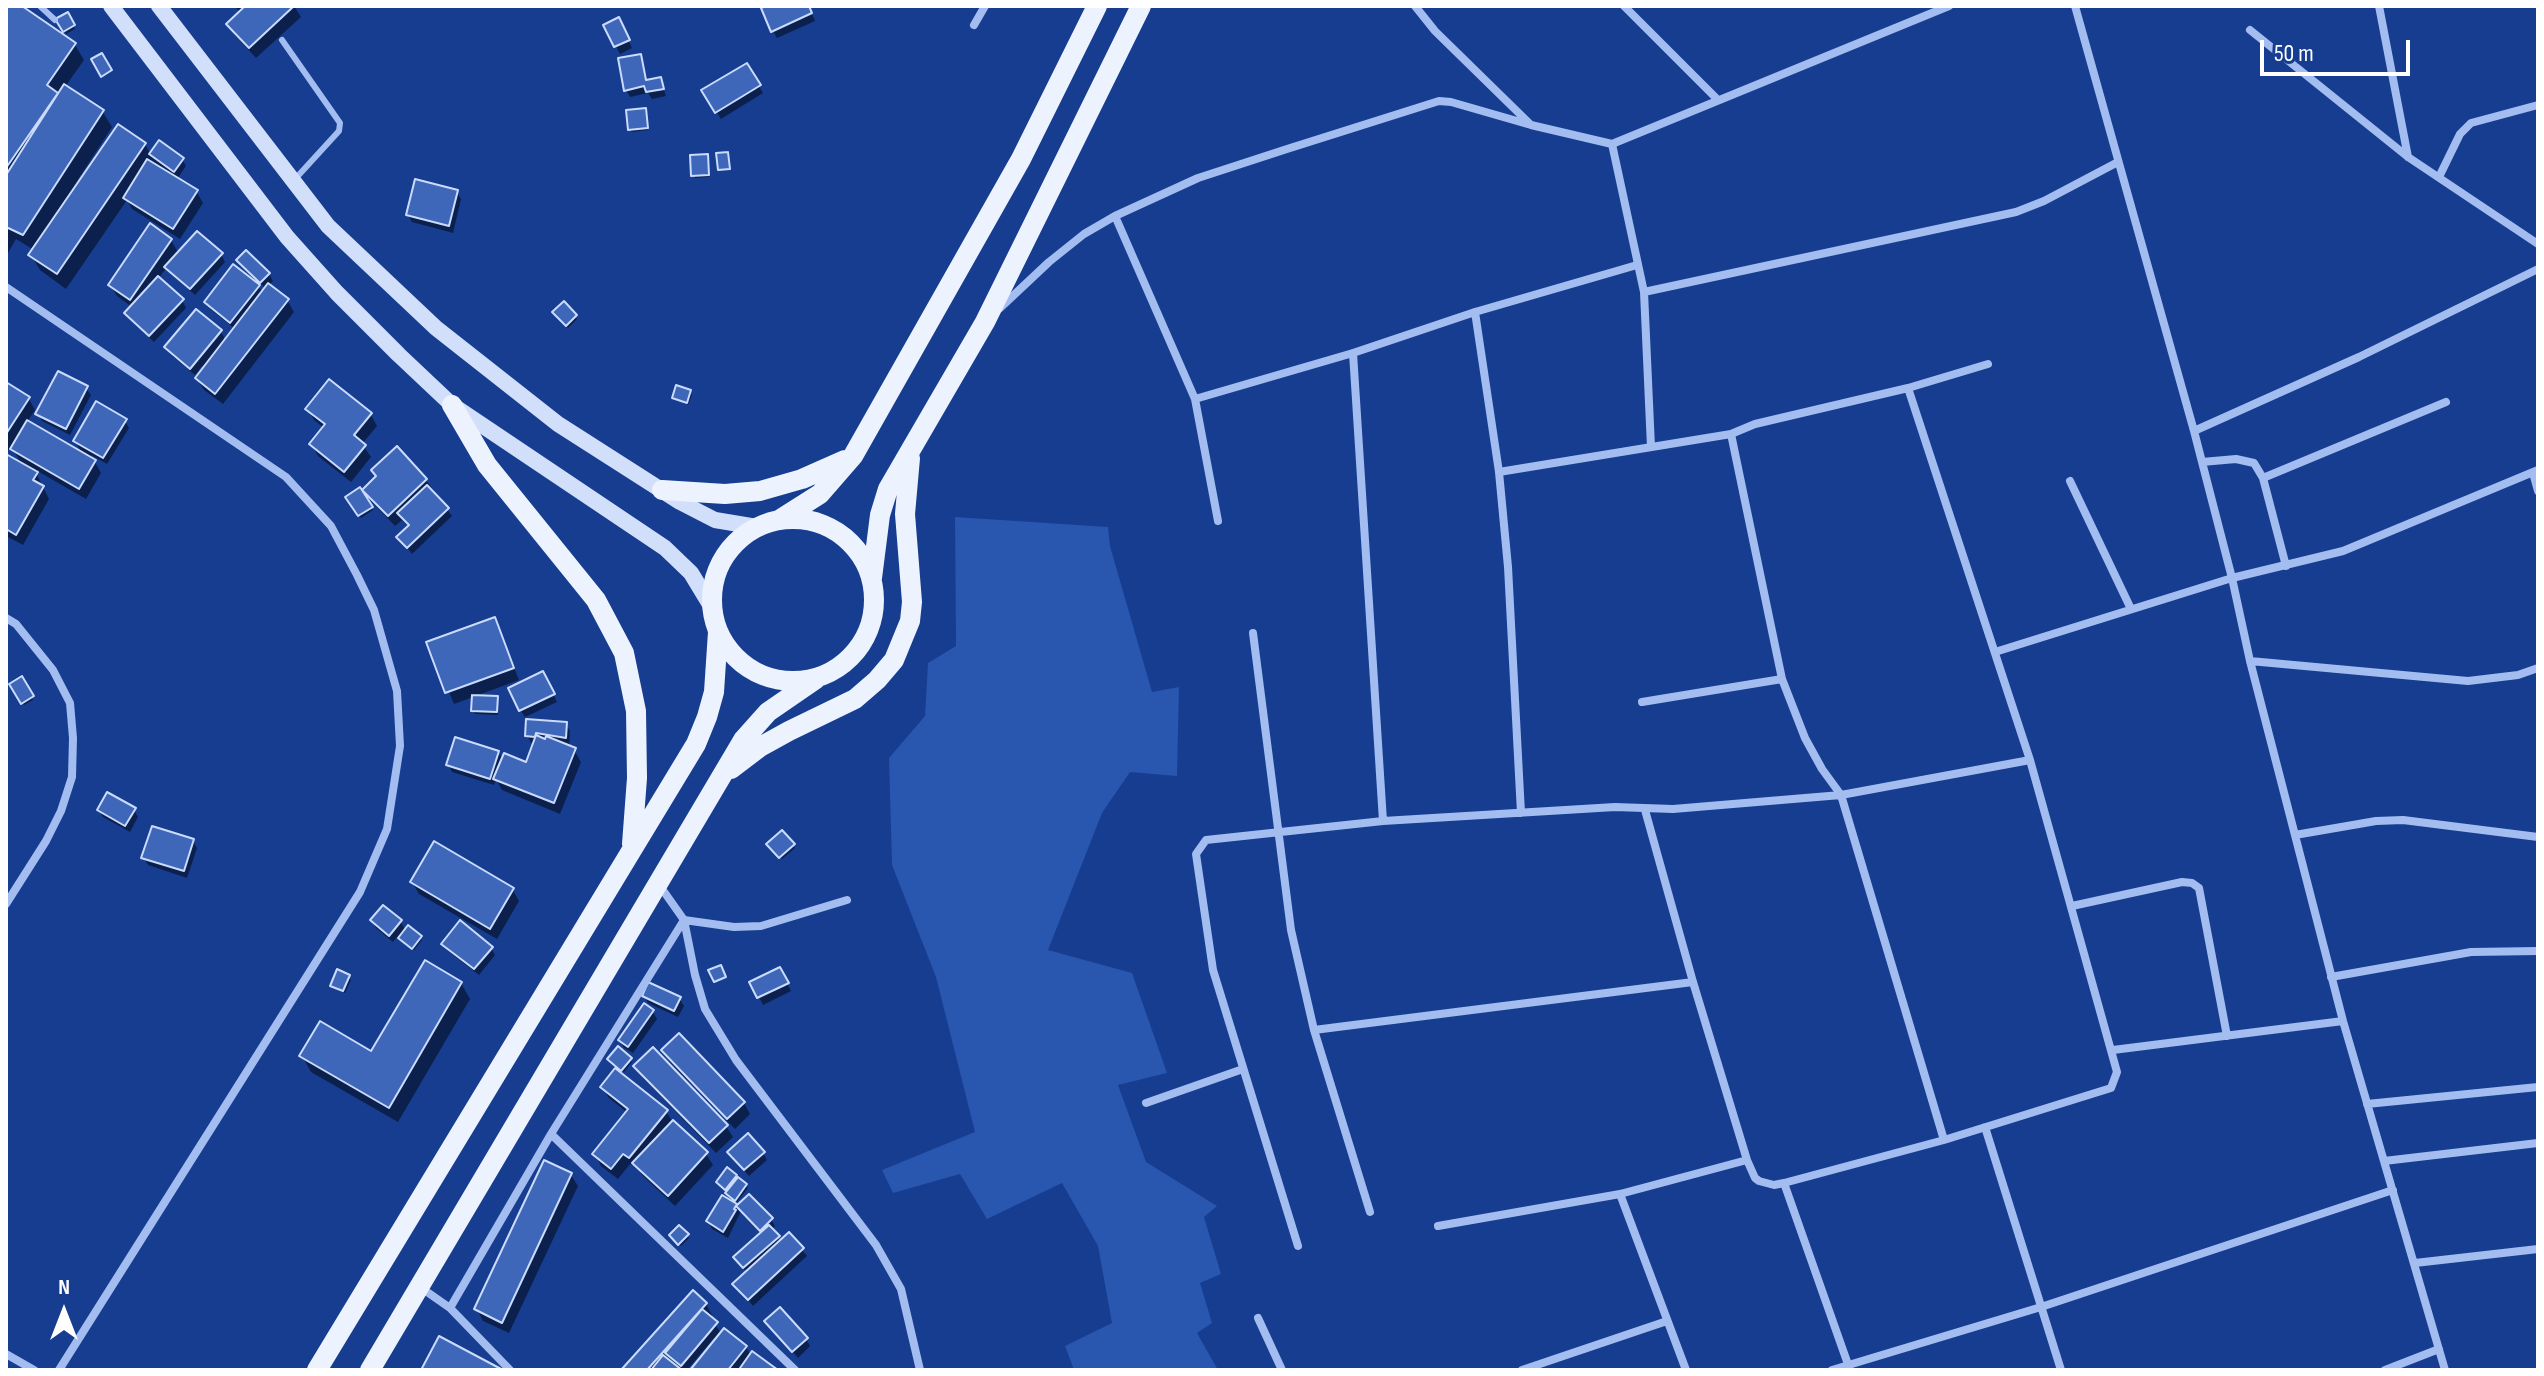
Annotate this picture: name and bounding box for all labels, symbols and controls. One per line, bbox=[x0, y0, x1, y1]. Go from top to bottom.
scale bar bbox=[2264, 24, 2414, 74]
text: 50 m bbox=[2274, 39, 2314, 68]
north arrow bbox=[24, 1272, 104, 1352]
text: N bbox=[58, 1274, 70, 1301]

